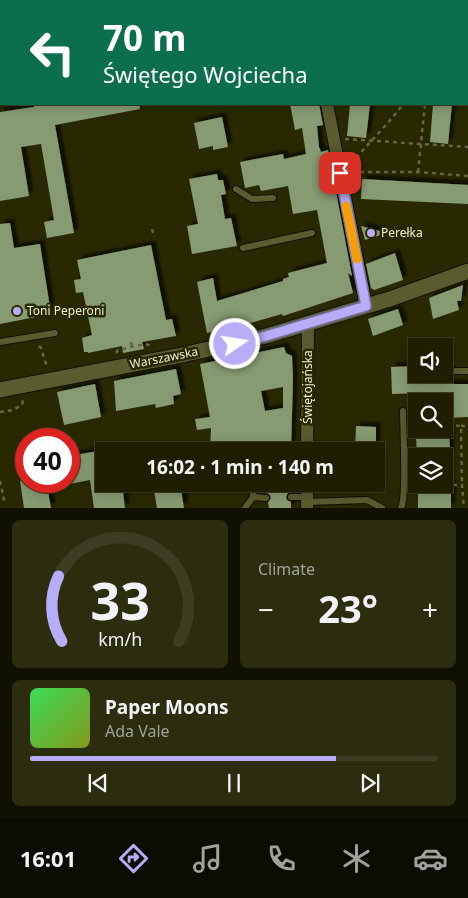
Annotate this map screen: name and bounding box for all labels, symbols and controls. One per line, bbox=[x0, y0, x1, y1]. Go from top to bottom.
text: 70 m bbox=[103, 14, 186, 61]
icon: left bbox=[20, 20, 85, 85]
text: Świętego Wojciecha bbox=[103, 59, 308, 89]
pin bbox=[319, 152, 361, 194]
icon: arrive bbox=[326, 159, 354, 187]
place label: Perełka bbox=[381, 224, 423, 241]
marker: Perełka bbox=[365, 227, 377, 239]
place label: Toni Peperoni bbox=[27, 302, 104, 319]
marker: Toni Peperoni bbox=[11, 305, 23, 317]
position arrow bbox=[208, 317, 260, 369]
map controls bbox=[408, 338, 453, 493]
button: sound bbox=[408, 338, 453, 383]
street label: Warszawska bbox=[128, 343, 199, 372]
street label: Świętojańska bbox=[299, 350, 316, 424]
button: search bbox=[408, 393, 453, 438]
speed limit sign: 40 bbox=[15, 428, 80, 493]
button: layers bbox=[408, 448, 453, 493]
text: 16:02 · 1 min · 140 m bbox=[146, 454, 334, 480]
text: Climate bbox=[258, 558, 315, 580]
text: 33 bbox=[90, 564, 150, 635]
text: 23° bbox=[318, 582, 378, 634]
text: − bbox=[258, 590, 274, 628]
text: + bbox=[422, 590, 438, 628]
text: km/h bbox=[98, 627, 142, 651]
text: Paper Moons bbox=[105, 694, 229, 720]
text: Ada Vale bbox=[105, 720, 170, 742]
icon: previous bbox=[84, 769, 112, 797]
icon: pause bbox=[220, 769, 248, 797]
icon: next bbox=[356, 769, 384, 797]
icon: directions bbox=[116, 841, 151, 876]
icon: music bbox=[190, 841, 225, 876]
icon: phone bbox=[264, 841, 299, 876]
icon: climate bbox=[339, 841, 374, 876]
icon: car bbox=[413, 841, 448, 876]
text: 16:01 bbox=[20, 843, 76, 873]

